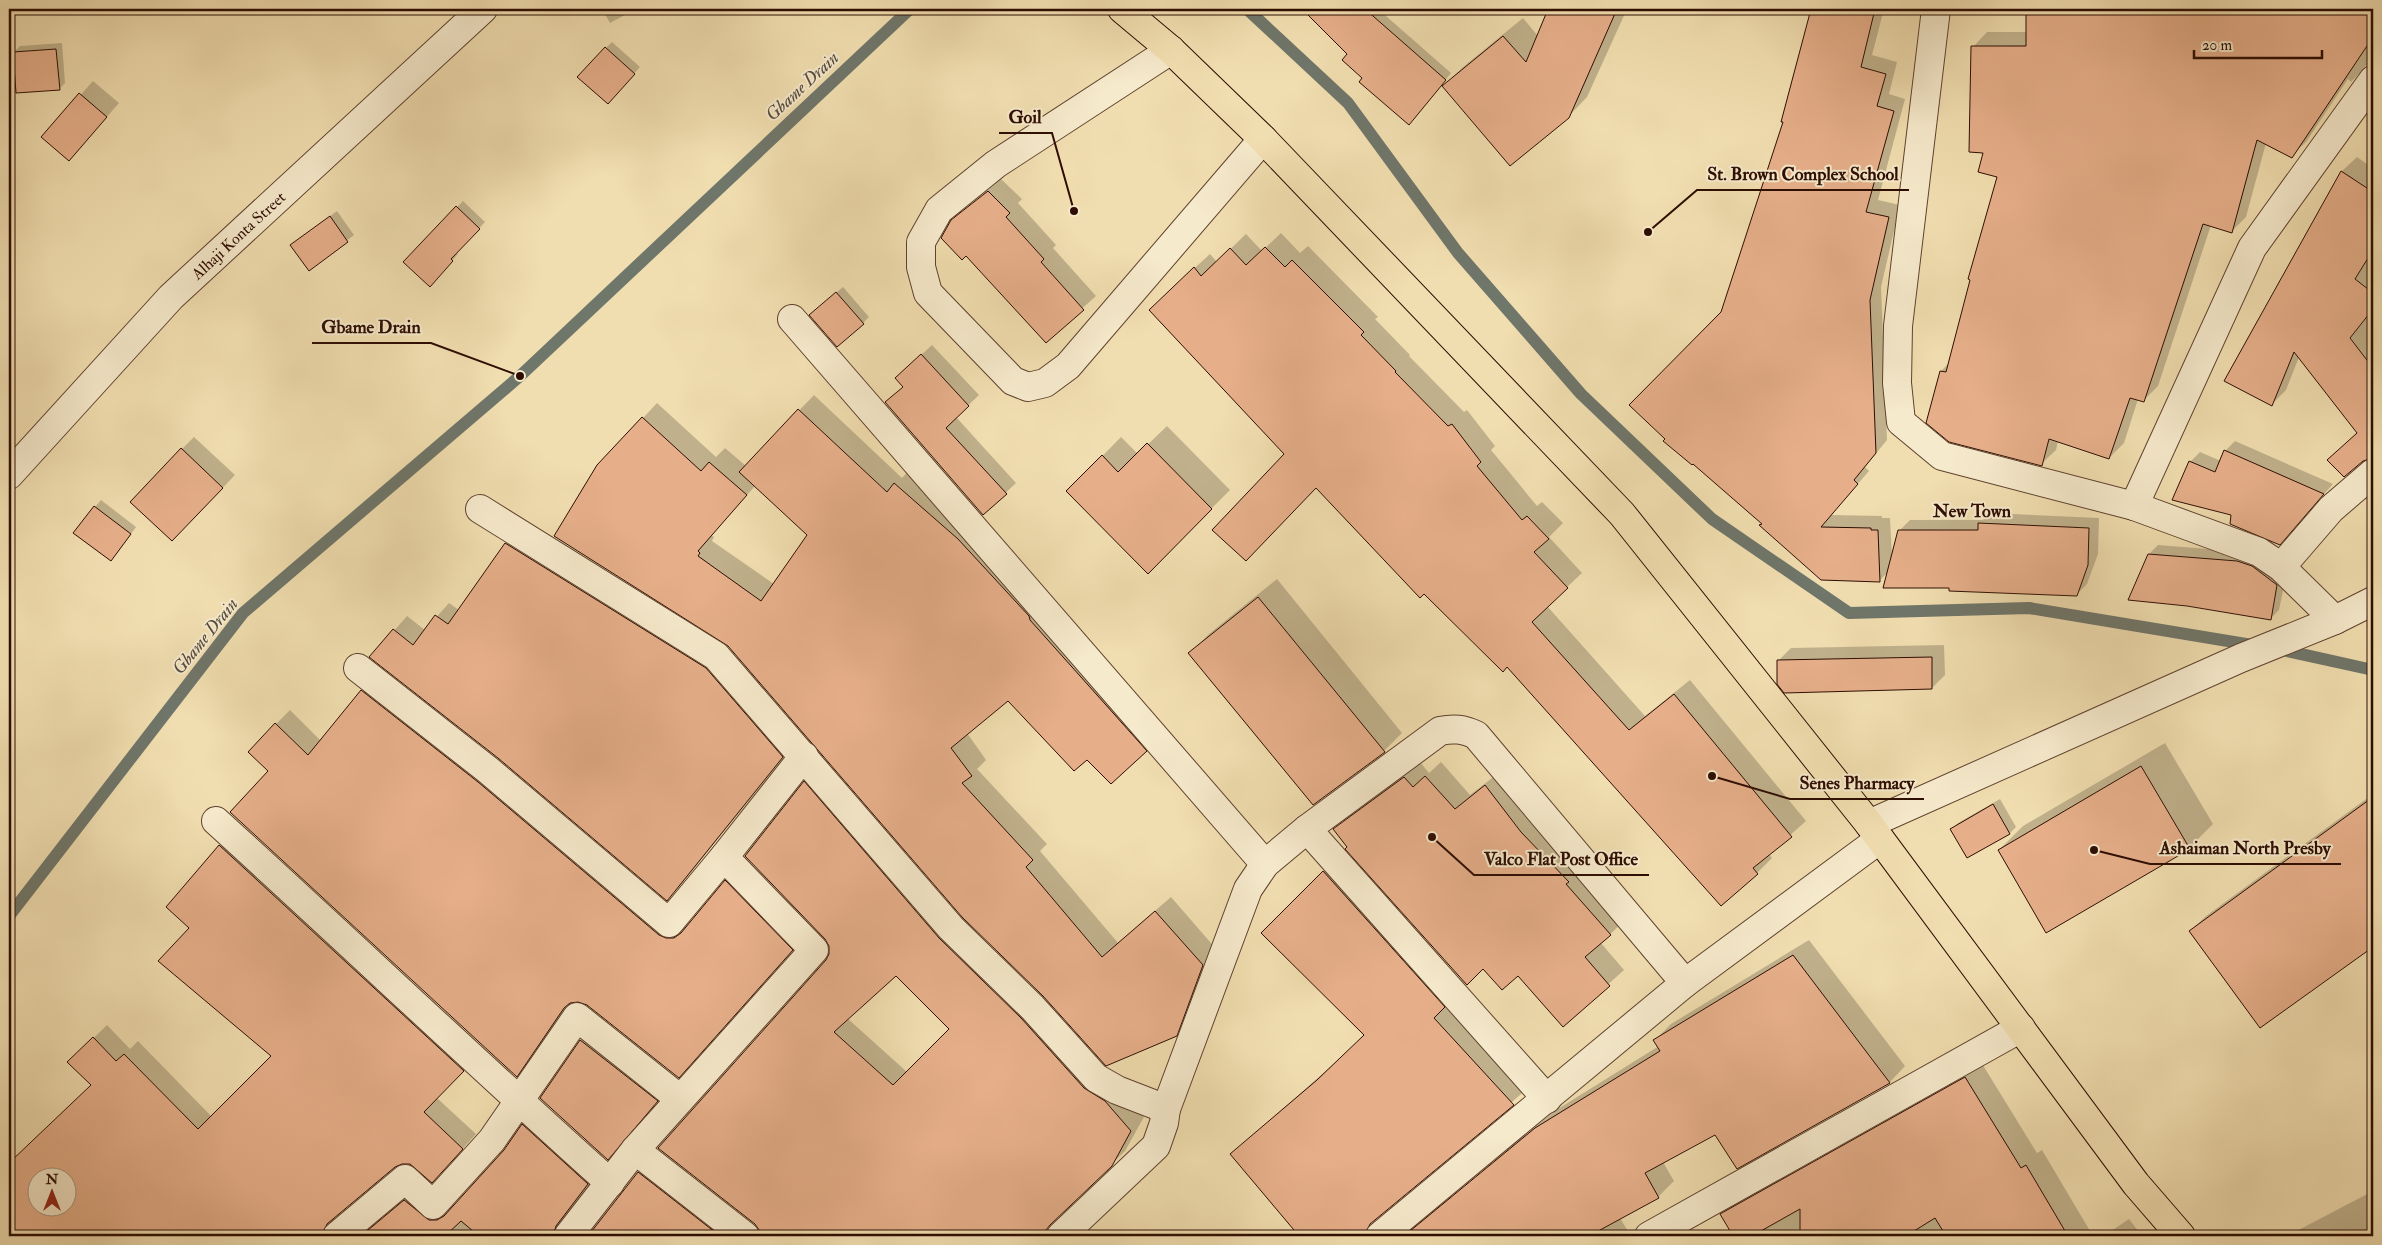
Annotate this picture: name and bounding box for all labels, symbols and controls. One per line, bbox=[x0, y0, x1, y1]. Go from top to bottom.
scale bar bbox=[2194, 28, 2322, 60]
text: 20 m bbox=[2202, 36, 2232, 55]
water label: Gbame Drain bbox=[761, 47, 844, 126]
callout: Goil bbox=[999, 100, 1052, 133]
text: Goil bbox=[1008, 106, 1042, 129]
callout: St. Brown Complex School bbox=[1697, 157, 1909, 190]
text: St. Brown Complex School bbox=[1707, 163, 1899, 186]
street label: Alhaji Konta Street bbox=[187, 187, 290, 285]
callout: Gbame Drain bbox=[312, 310, 431, 343]
text: Gbame Drain bbox=[321, 316, 421, 339]
district label: New Town bbox=[1932, 500, 2012, 523]
water label: Gbame Drain bbox=[168, 593, 243, 679]
callout: Senes Pharmacy bbox=[1790, 766, 1924, 799]
text: Senes Pharmacy bbox=[1800, 772, 1916, 795]
callout: Ashaiman North Presby bbox=[2150, 831, 2341, 864]
text: Ashaiman North Presby bbox=[2158, 837, 2332, 860]
callout: Valco Flat Post Office bbox=[1474, 842, 1649, 875]
text: Valco Flat Post Office bbox=[1483, 848, 1639, 871]
north arrow bbox=[28, 1168, 78, 1218]
text: N bbox=[45, 1171, 59, 1188]

